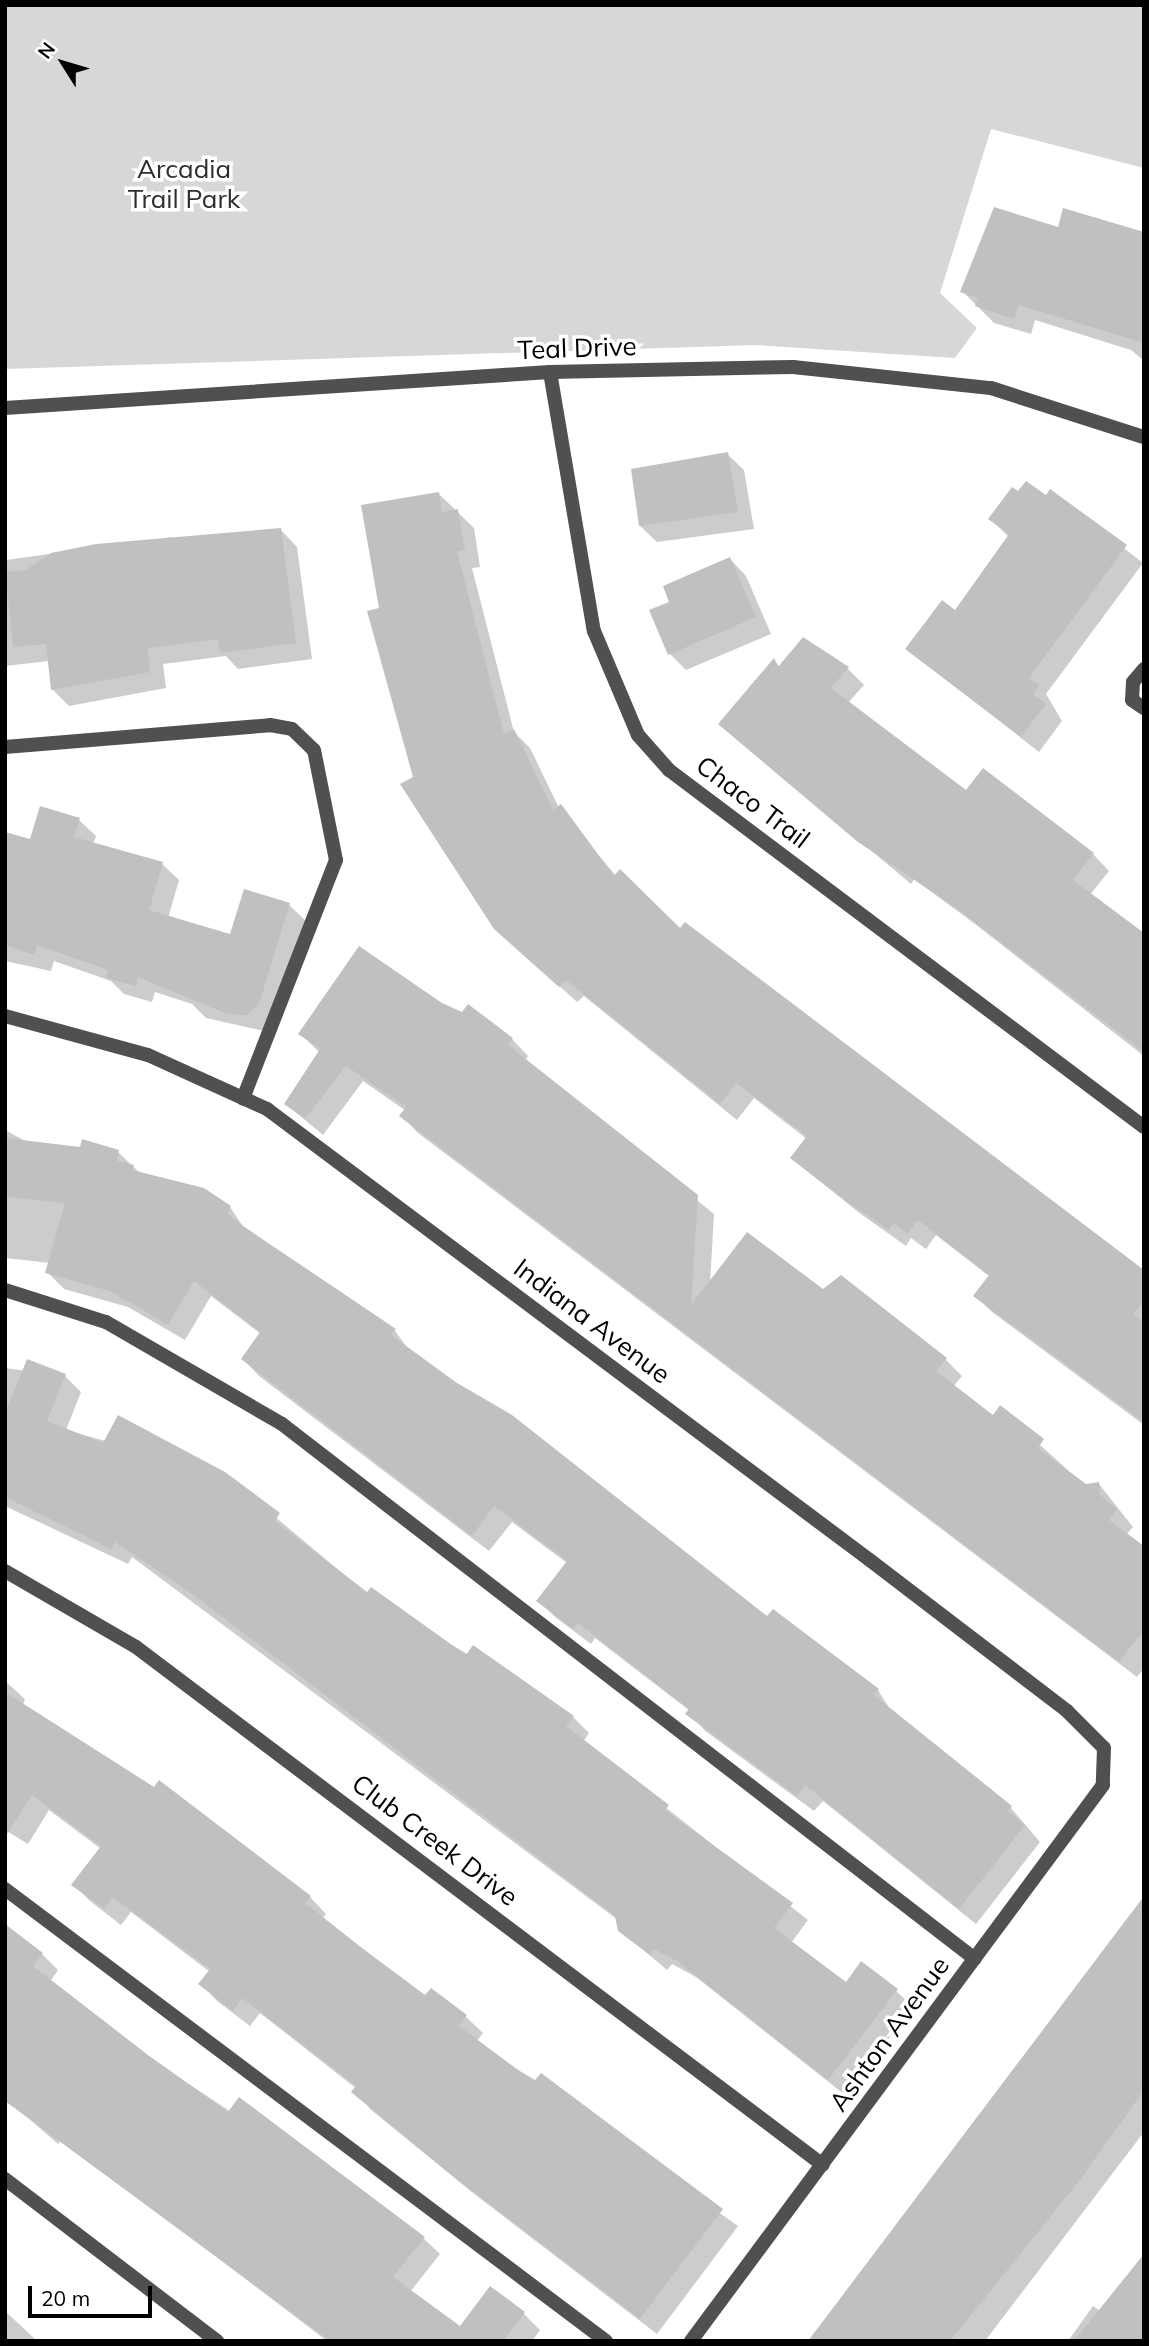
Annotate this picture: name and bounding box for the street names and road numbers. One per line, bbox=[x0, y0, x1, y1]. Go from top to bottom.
street label: Teal Drive bbox=[517, 330, 637, 366]
street label: Chaco Trail bbox=[690, 749, 816, 855]
street label: Indiana Avenue bbox=[508, 1252, 676, 1390]
street label: Club Creek Drive bbox=[346, 1767, 524, 1913]
street label: Ashton Avenue bbox=[822, 1951, 956, 2117]

